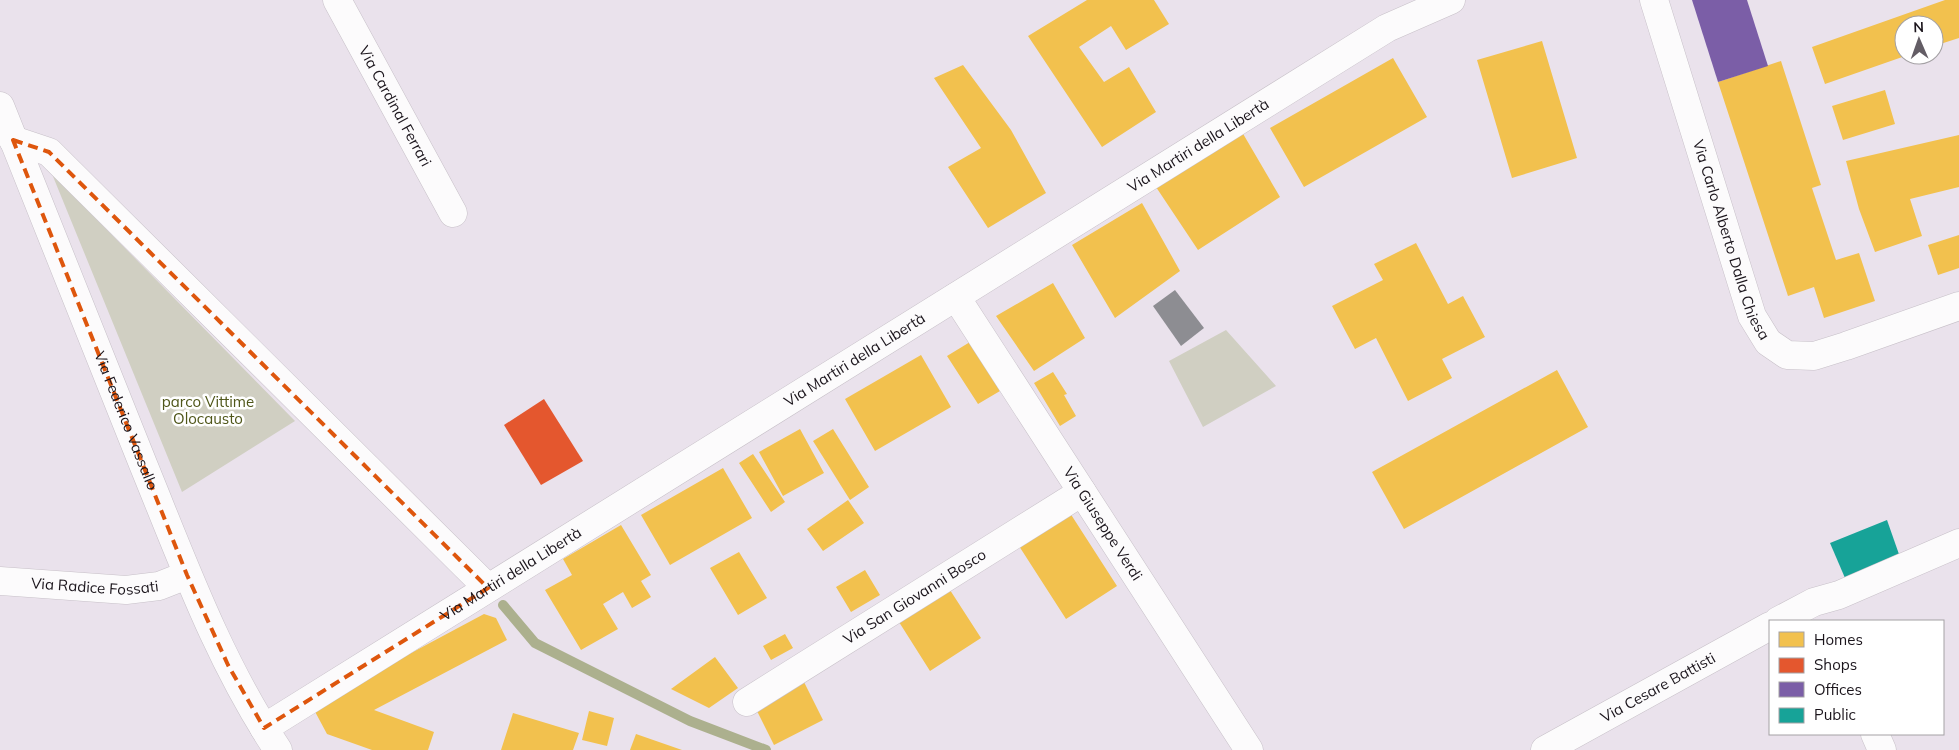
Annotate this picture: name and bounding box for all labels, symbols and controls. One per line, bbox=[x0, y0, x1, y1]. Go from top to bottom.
north arrow bbox=[1894, 15, 1944, 65]
text: N bbox=[1913, 18, 1924, 36]
street label: Via Cardinal Ferrari bbox=[355, 42, 436, 170]
street label: Via Martiri della Libertà bbox=[1124, 94, 1272, 196]
street label: Via Carlo Alberto Dalla Chiesa bbox=[1689, 137, 1774, 343]
street label: Via Martiri della Libertà bbox=[780, 308, 929, 411]
street label: Via Federico Vassallo bbox=[90, 349, 163, 493]
park label: parco Vittime Olocausto bbox=[162, 392, 254, 428]
street label: Via Giuseppe Verdi bbox=[1059, 463, 1147, 584]
street label: Via Martiri della Libertà bbox=[437, 522, 585, 625]
street label: Via San Giovanni Bosco bbox=[839, 545, 990, 648]
street label: Via Radice Fossati bbox=[30, 573, 159, 599]
legend bbox=[1769, 620, 1944, 735]
text: Homes bbox=[1814, 630, 1863, 649]
street label: Via Cesare Battisti bbox=[1597, 648, 1718, 727]
text: Shops bbox=[1814, 655, 1857, 674]
text: Offices bbox=[1814, 680, 1862, 699]
text: Public bbox=[1814, 705, 1856, 724]

